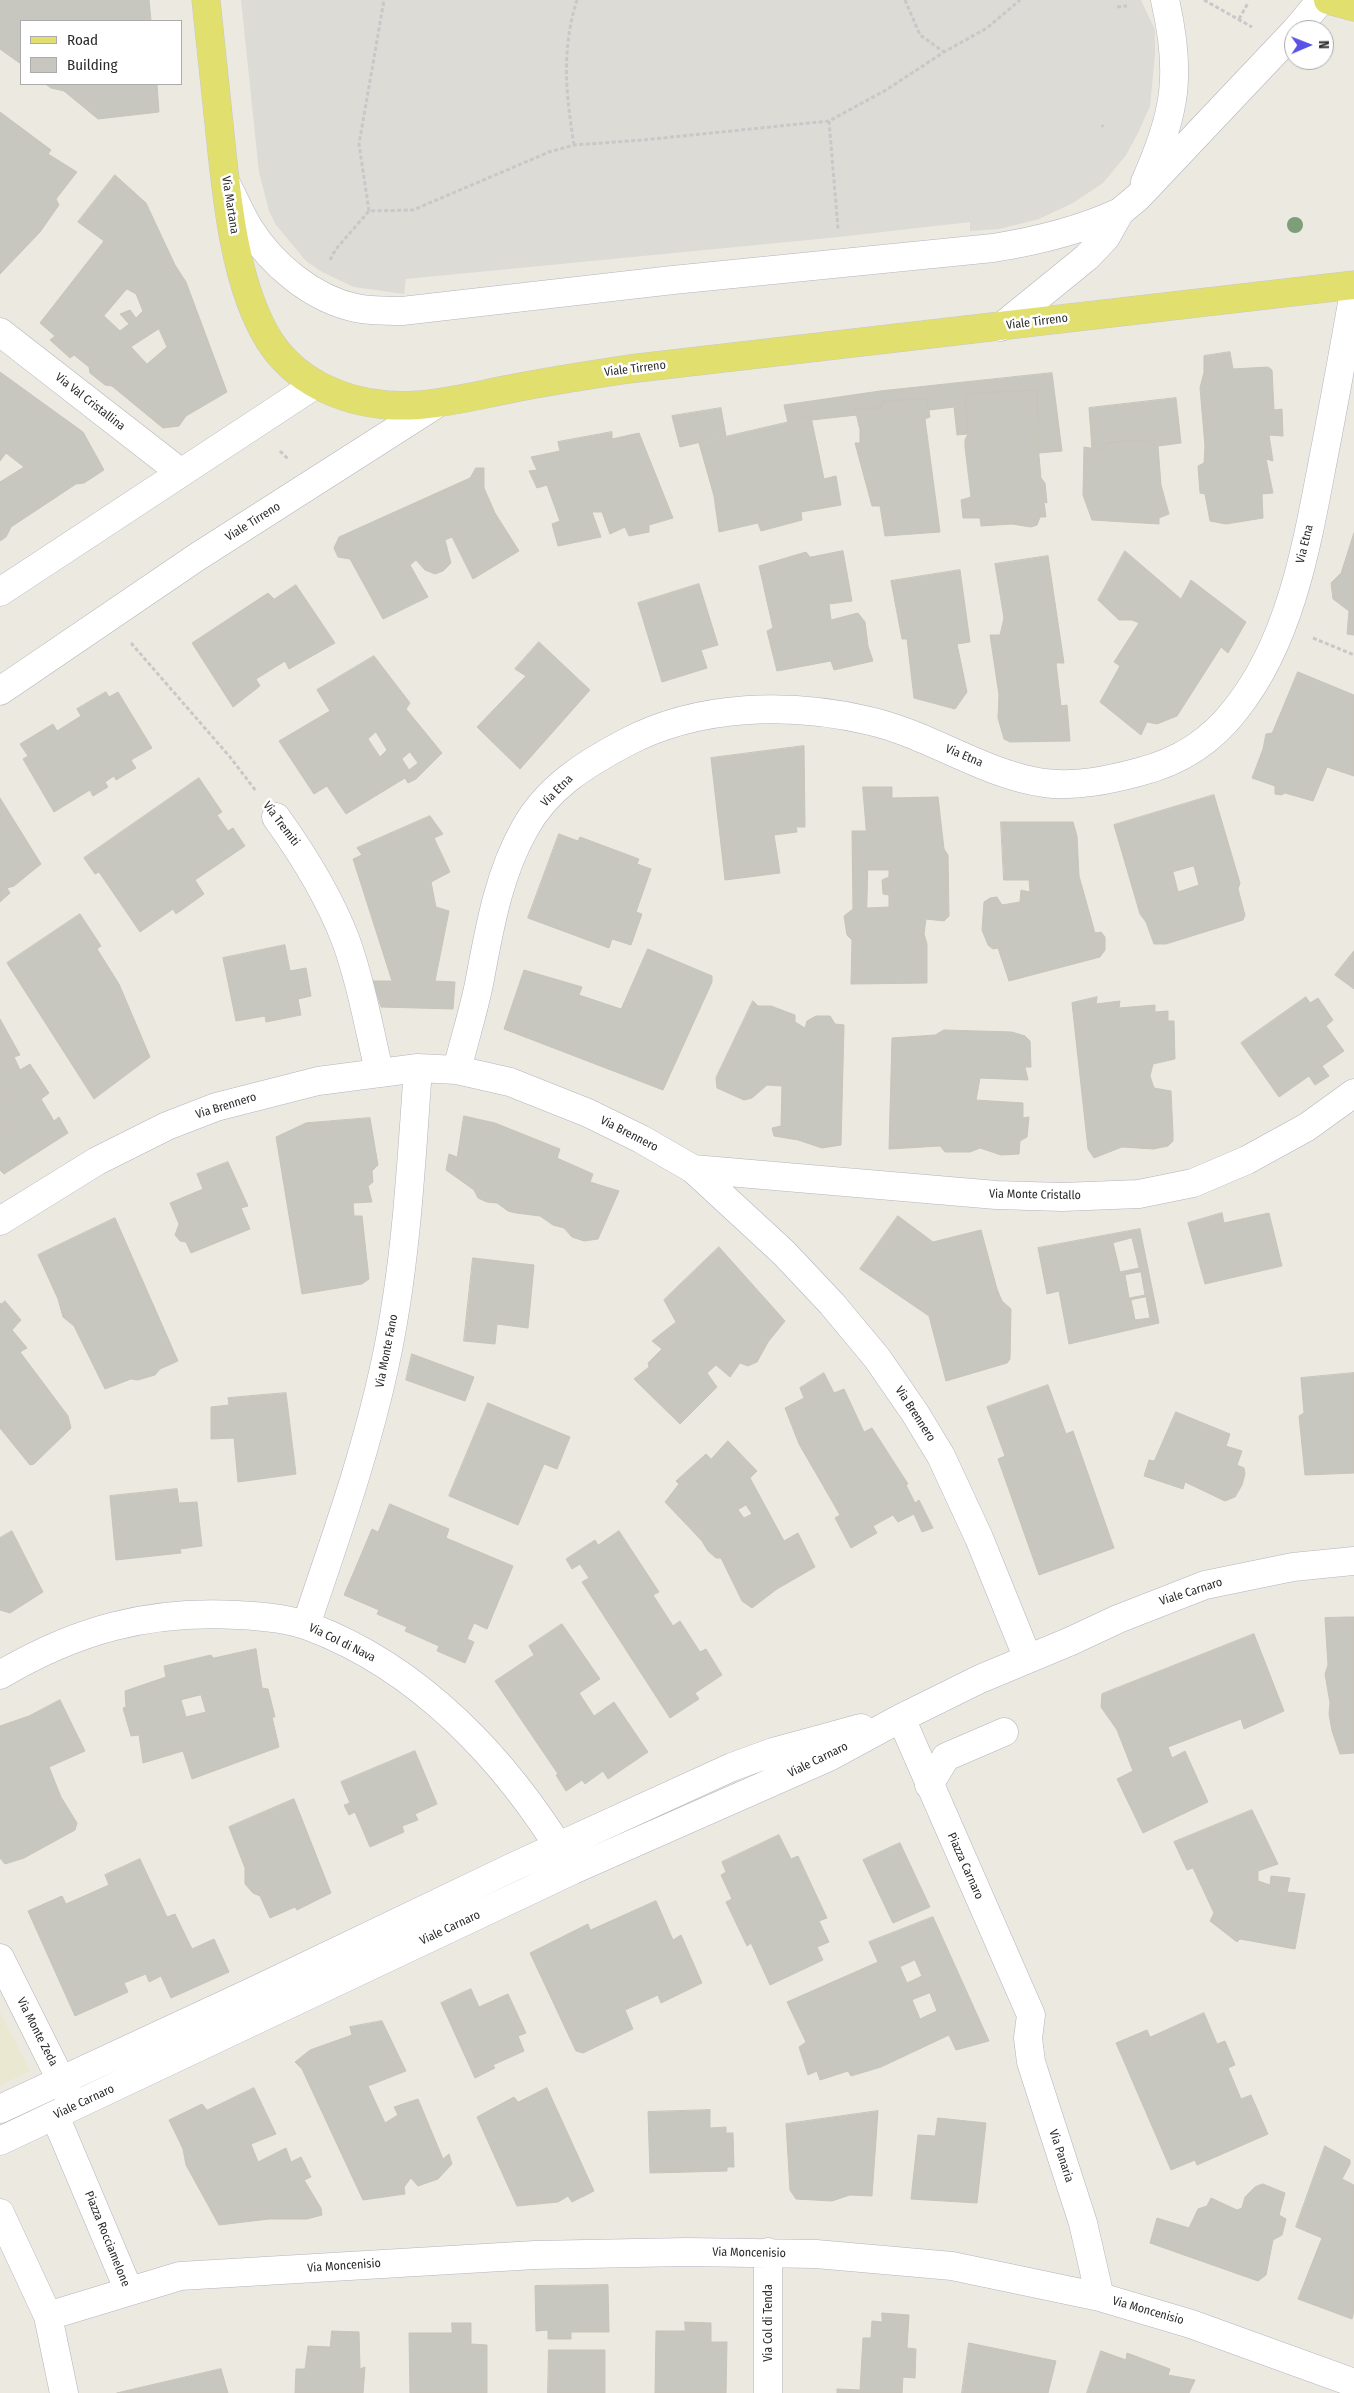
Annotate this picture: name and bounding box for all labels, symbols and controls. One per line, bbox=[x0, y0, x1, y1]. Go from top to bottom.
legend bbox=[20, 20, 182, 85]
north arrow bbox=[1284, 20, 1334, 70]
text: Road bbox=[67, 31, 98, 49]
text: N bbox=[1315, 40, 1332, 49]
text: Building bbox=[67, 56, 118, 74]
street label: Via Martana bbox=[218, 175, 242, 235]
street label: Viale Tirreno bbox=[1005, 311, 1069, 333]
street label: Viale Tirreno bbox=[603, 358, 667, 380]
street label: Via Val Cristallina bbox=[52, 370, 128, 434]
street label: Viale Tirreno bbox=[223, 499, 283, 545]
street label: Via Etna bbox=[1293, 523, 1317, 565]
street label: Via Etna bbox=[943, 742, 985, 770]
street label: Via Etna bbox=[538, 772, 576, 810]
street label: Via Tremiti bbox=[260, 799, 302, 849]
street label: Via Brennero bbox=[194, 1090, 258, 1122]
street label: Via Brennero bbox=[598, 1113, 660, 1155]
street label: Via Monte Cristallo bbox=[989, 1187, 1081, 1203]
street label: Via Monte Fano bbox=[373, 1313, 401, 1389]
street label: Via Brennero bbox=[892, 1384, 938, 1444]
street label: Viale Carnaro bbox=[1158, 1575, 1224, 1609]
street label: Via Col di Nava bbox=[306, 1621, 378, 1665]
street label: Viale Carnaro bbox=[786, 1739, 850, 1781]
street label: Piazza Carnaro bbox=[944, 1830, 986, 1902]
street label: Viale Carnaro bbox=[417, 1908, 483, 1948]
street label: Via Monte Zeda bbox=[14, 1995, 60, 2069]
street label: Viale Carnaro bbox=[51, 2082, 117, 2122]
street label: Via Panaria bbox=[1046, 2128, 1076, 2184]
street label: Piazza Rocciamelone bbox=[81, 2189, 133, 2289]
street label: Via Moncenisio bbox=[712, 2245, 786, 2261]
street label: Via Moncenisio bbox=[307, 2256, 381, 2276]
street label: Via Col di Tenda bbox=[762, 2284, 776, 2362]
street label: Via Moncenisio bbox=[1111, 2294, 1185, 2328]

